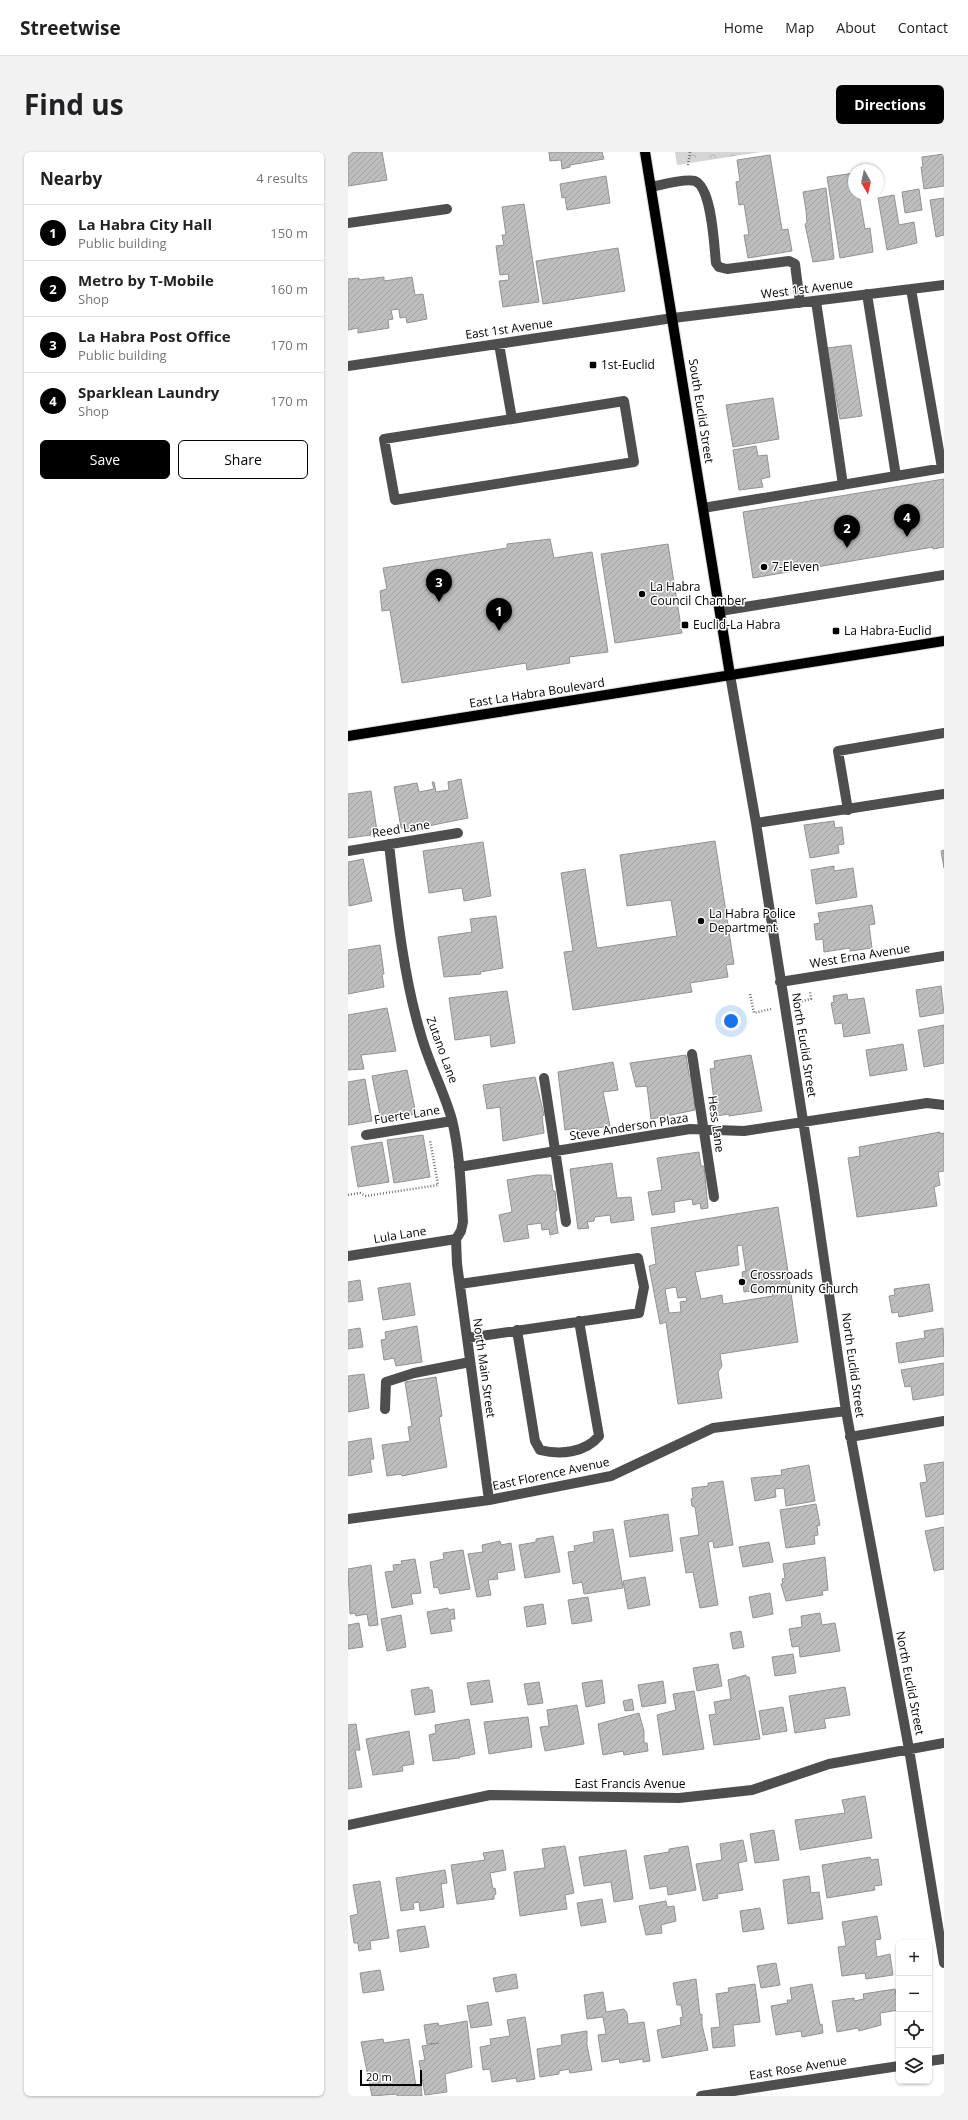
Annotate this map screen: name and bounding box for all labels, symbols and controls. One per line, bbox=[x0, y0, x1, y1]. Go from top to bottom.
text: Streetwise bbox=[20, 15, 121, 41]
text: Home bbox=[724, 18, 763, 37]
text: Map bbox=[785, 18, 814, 37]
text: About bbox=[836, 18, 876, 37]
text: Contact bbox=[898, 18, 948, 37]
text: Find us bbox=[24, 85, 124, 123]
button: Directions bbox=[836, 85, 944, 124]
north arrow bbox=[848, 164, 884, 200]
text: Nearby bbox=[40, 167, 102, 190]
text: 4 results bbox=[256, 169, 308, 187]
text: La Habra City Hall bbox=[78, 214, 212, 234]
text: 1 bbox=[49, 224, 57, 242]
text: 150 m bbox=[270, 224, 308, 242]
text: Public building bbox=[78, 234, 167, 252]
text: Metro by T-Mobile bbox=[78, 270, 214, 290]
street label: West 1st Avenue bbox=[760, 274, 854, 303]
text: 2 bbox=[49, 280, 57, 298]
text: 160 m bbox=[270, 280, 308, 298]
text: Shop bbox=[78, 290, 109, 308]
street label: East 1st Avenue bbox=[464, 314, 554, 343]
text: La Habra Post Office bbox=[78, 326, 231, 346]
text: 3 bbox=[49, 336, 57, 354]
text: 170 m bbox=[270, 336, 308, 354]
text: Public building bbox=[78, 346, 167, 364]
place label: 1st-Euclid bbox=[601, 356, 655, 373]
street label: South Euclid Street bbox=[685, 357, 718, 464]
marker: 1st-Euclid bbox=[588, 360, 598, 370]
text: Sparklean Laundry bbox=[78, 382, 219, 402]
text: 4 bbox=[49, 392, 57, 410]
text: 170 m bbox=[270, 392, 308, 410]
text: Shop bbox=[78, 402, 109, 420]
button: Save bbox=[40, 440, 170, 479]
button: Share bbox=[178, 440, 308, 479]
pin: 4 bbox=[894, 504, 920, 537]
pin: 2 bbox=[834, 515, 860, 548]
place label: 7-Eleven bbox=[772, 558, 819, 575]
marker: 7-Eleven bbox=[759, 562, 769, 572]
pin: 3 bbox=[426, 569, 452, 602]
place label: La Habra Council Chamber bbox=[650, 578, 746, 609]
marker: La Habra Council Chamber bbox=[637, 589, 647, 599]
pin: 1 bbox=[486, 598, 512, 631]
place label: Euclid-La Habra bbox=[693, 616, 781, 633]
marker: Euclid-La Habra bbox=[680, 620, 690, 630]
place label: La Habra-Euclid bbox=[844, 622, 932, 639]
marker: La Habra-Euclid bbox=[831, 626, 841, 636]
street label: East La Habra Boulevard bbox=[468, 673, 606, 712]
street label: Reed Lane bbox=[371, 816, 431, 841]
place label: La Habra Police Department bbox=[709, 905, 796, 936]
marker: La Habra Police Department bbox=[696, 916, 706, 926]
street label: West Erna Avenue bbox=[808, 939, 912, 972]
street label: North Euclid Street bbox=[788, 991, 821, 1098]
your location bbox=[721, 1011, 741, 1031]
street label: Zutano Lane bbox=[423, 1014, 462, 1086]
street label: Hess Lane bbox=[704, 1094, 729, 1154]
street label: Fuerte Lane bbox=[373, 1101, 441, 1128]
street label: Steve Anderson Plaza bbox=[568, 1109, 690, 1144]
street label: Lula Lane bbox=[372, 1222, 428, 1247]
place label: Crossroads Community Church bbox=[750, 1266, 858, 1297]
marker: Crossroads Community Church bbox=[737, 1277, 747, 1287]
street label: North Euclid Street bbox=[838, 1311, 869, 1418]
street label: North Main Street bbox=[469, 1317, 500, 1419]
street label: East Florence Avenue bbox=[491, 1453, 611, 1494]
street label: North Euclid Street bbox=[892, 1629, 929, 1736]
street label: East Francis Avenue bbox=[575, 1775, 686, 1792]
map controls bbox=[896, 1940, 932, 2084]
button: + bbox=[896, 1940, 932, 1976]
button: − bbox=[896, 1976, 932, 2012]
button: locate bbox=[896, 2012, 932, 2048]
button: layers bbox=[896, 2048, 932, 2084]
street label: East Rose Avenue bbox=[748, 2051, 848, 2084]
scale bar bbox=[360, 2068, 422, 2087]
text: 20 m bbox=[366, 2069, 392, 2084]

